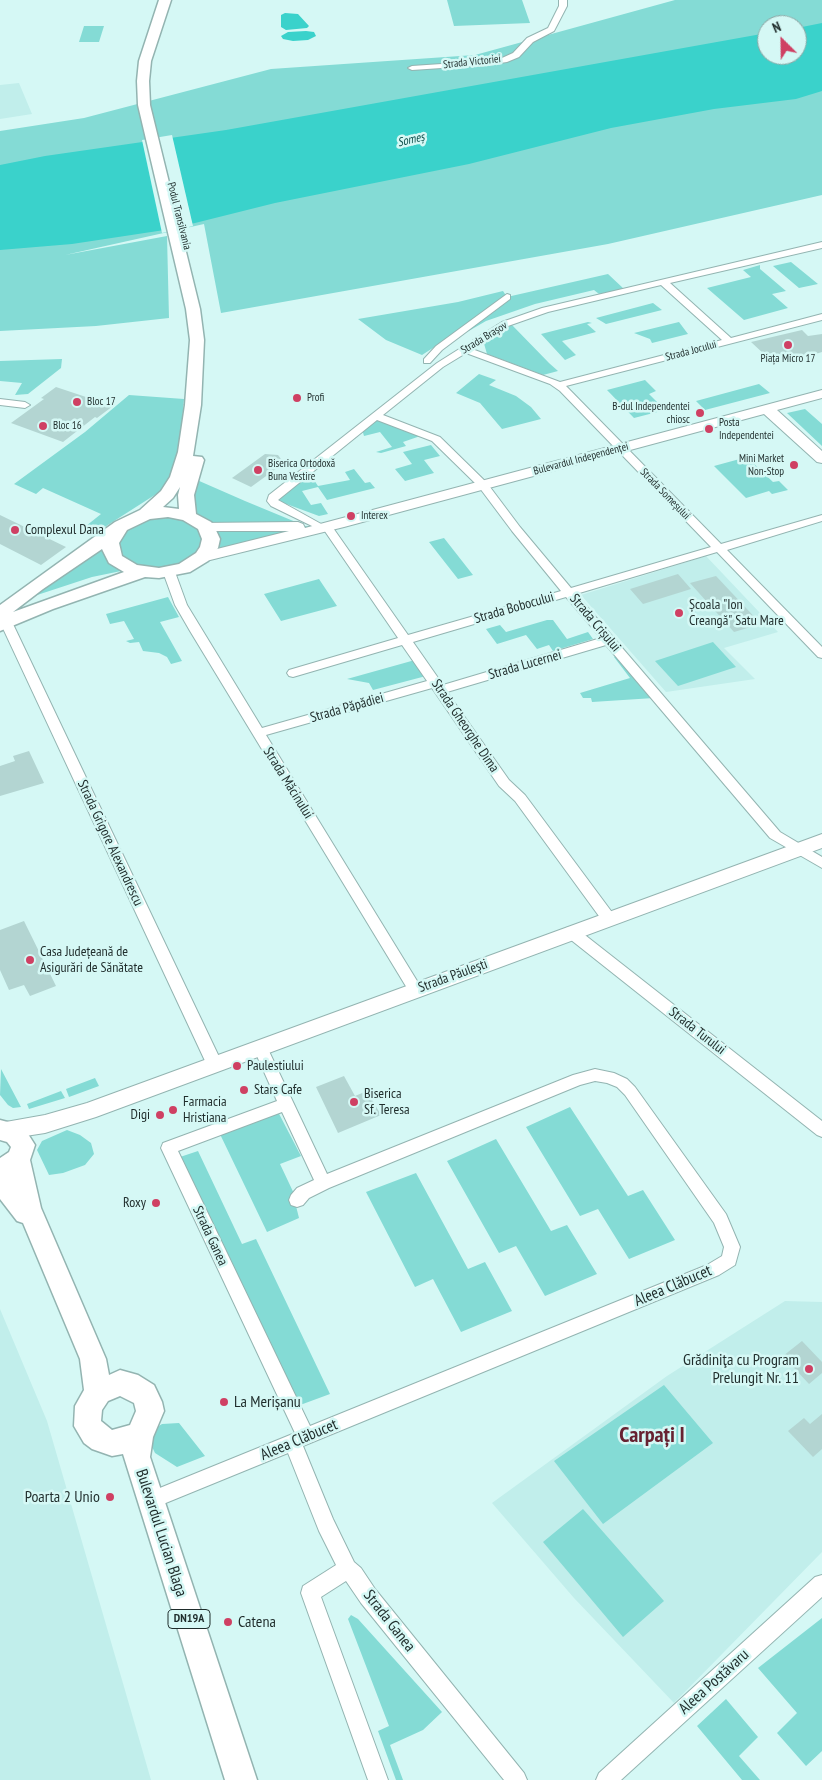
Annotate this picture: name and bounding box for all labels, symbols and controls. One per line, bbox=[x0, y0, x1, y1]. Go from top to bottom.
north arrow bbox=[757, 15, 807, 65]
text: N bbox=[770, 17, 784, 37]
street label: Strada Victoriei bbox=[442, 52, 502, 72]
water label: Someș bbox=[396, 130, 426, 150]
street label: Podul Transilvania bbox=[164, 181, 194, 251]
street label: Strada Brașov bbox=[458, 319, 510, 357]
street label: Strada Jocului bbox=[664, 338, 718, 364]
marker: Piața Micro 17 bbox=[782, 339, 794, 351]
place label: Piața Micro 17 bbox=[761, 352, 815, 366]
place label: Profi bbox=[307, 391, 324, 405]
marker: Profi bbox=[291, 392, 303, 404]
place label: Bloc 17 bbox=[87, 395, 116, 409]
marker: Bloc 17 bbox=[71, 396, 83, 408]
place label: B-dul Independentei chiosc bbox=[612, 400, 690, 426]
marker: B-dul Independentei chiosc bbox=[694, 407, 706, 419]
place label: Posta Independentei bbox=[719, 416, 774, 442]
place label: Bloc 16 bbox=[53, 419, 82, 433]
marker: Bloc 16 bbox=[37, 420, 49, 432]
marker: Posta Independentei bbox=[703, 423, 715, 435]
street label: Bulevardul Independenței bbox=[532, 440, 630, 478]
place label: Mini Market Non-Stop bbox=[739, 452, 784, 478]
place label: Biserica Ortodoxă Buna Vestire bbox=[268, 457, 335, 483]
marker: Mini Market Non-Stop bbox=[788, 459, 800, 471]
marker: Biserica Ortodoxă Buna Vestire bbox=[252, 464, 264, 476]
street label: Strada Someșului bbox=[637, 466, 693, 522]
place label: Interex bbox=[361, 509, 388, 523]
marker: Interex bbox=[345, 510, 357, 522]
place label: Complexul Dana bbox=[25, 522, 104, 538]
marker: Complexul Dana bbox=[9, 524, 21, 536]
street label: Strada Bobocului bbox=[472, 589, 556, 627]
street label: Strada Crișului bbox=[566, 591, 624, 655]
place label: Școala "Ion Creangă" Satu Mare bbox=[689, 597, 784, 630]
marker: Școala "Ion Creangă" Satu Mare bbox=[673, 607, 685, 619]
street label: Strada Lucernei bbox=[487, 647, 563, 683]
street label: Strada Gheorghe Dima bbox=[428, 676, 502, 776]
street label: Strada Păpădiei bbox=[308, 690, 386, 726]
street label: Strada Măcinului bbox=[259, 744, 317, 822]
street label: Strada Grigore Alexandrescu bbox=[73, 777, 147, 909]
place label: Casa Județeană de Asigurări de Sănătate bbox=[40, 944, 143, 976]
marker: Casa Județeană de Asigurări de Sănătate bbox=[24, 954, 36, 966]
street label: Strada Păulești bbox=[416, 956, 490, 996]
street label: Strada Turului bbox=[665, 1004, 729, 1058]
place label: Paulestiului bbox=[247, 1058, 304, 1074]
marker: Paulestiului bbox=[231, 1060, 243, 1072]
place label: Stars Cafe bbox=[254, 1082, 302, 1098]
marker: Stars Cafe bbox=[238, 1084, 250, 1096]
place label: Biserica Sf. Teresa bbox=[364, 1086, 410, 1118]
place label: Farmacia Hristiana bbox=[183, 1094, 227, 1126]
marker: Biserica Sf. Teresa bbox=[348, 1096, 360, 1108]
marker: Farmacia Hristiana bbox=[167, 1104, 179, 1116]
place label: Digi bbox=[131, 1107, 150, 1123]
marker: Digi bbox=[154, 1109, 166, 1121]
place label: Roxy bbox=[123, 1195, 146, 1211]
marker: Roxy bbox=[150, 1197, 162, 1209]
street label: Strada Ganea bbox=[189, 1203, 231, 1269]
street label: Aleea Clăbucet bbox=[632, 1261, 714, 1311]
place label: Grădiniţa cu Program Prelungit Nr. 11 bbox=[683, 1350, 799, 1388]
marker: Grădiniţa cu Program Prelungit Nr. 11 bbox=[803, 1363, 815, 1375]
place label: La Merișanu bbox=[234, 1392, 301, 1412]
marker: La Merișanu bbox=[218, 1396, 230, 1408]
street label: Aleea Clăbucet bbox=[258, 1415, 340, 1465]
district label: Carpați I bbox=[619, 1423, 685, 1449]
street label: Bulevardul Lucian Blaga bbox=[131, 1467, 191, 1599]
place label: Poarta 2 Unio bbox=[25, 1487, 100, 1507]
marker: Poarta 2 Unio bbox=[104, 1491, 116, 1503]
street label: Strada Ganea bbox=[359, 1586, 419, 1656]
road number: DN19A bbox=[168, 1610, 210, 1628]
place label: Catena bbox=[238, 1612, 276, 1632]
marker: Catena bbox=[222, 1616, 234, 1628]
street label: Aleea Postăvaru bbox=[675, 1645, 753, 1719]

